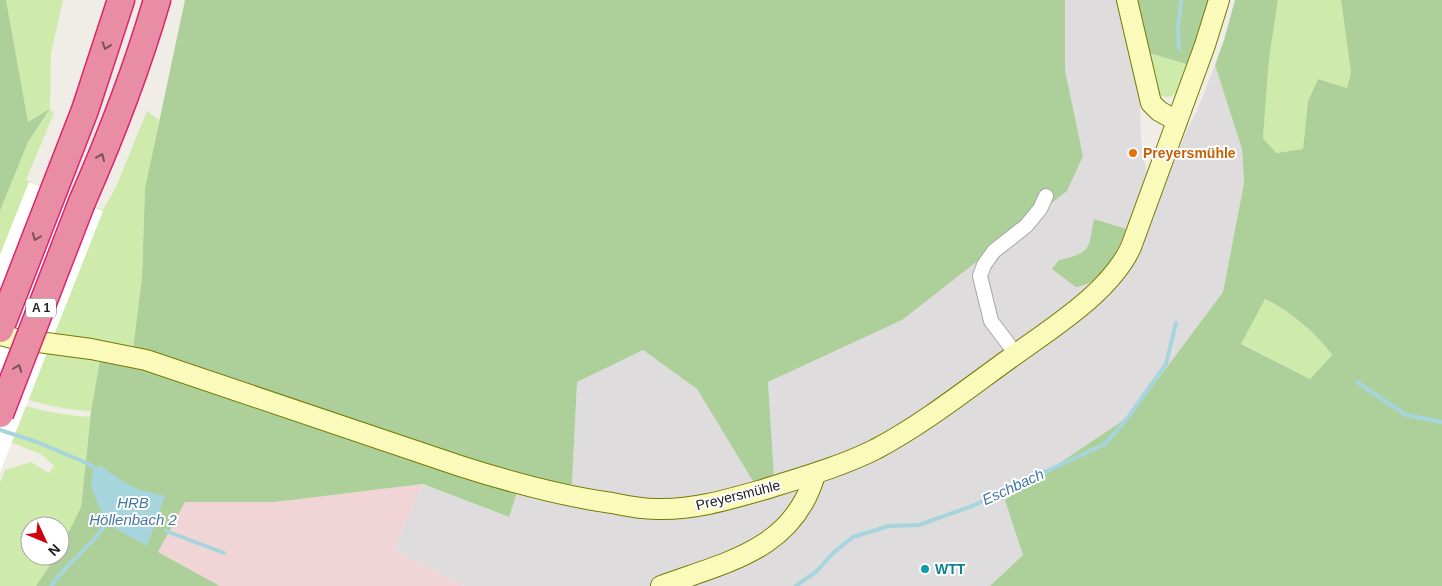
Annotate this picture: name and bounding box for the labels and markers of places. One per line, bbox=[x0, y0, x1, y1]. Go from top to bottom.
place label: Preyersmühle bbox=[1143, 145, 1236, 161]
marker: Preyersmühle bbox=[1127, 147, 1139, 159]
place label: WTT bbox=[935, 561, 966, 577]
marker: WTT bbox=[919, 563, 931, 575]

